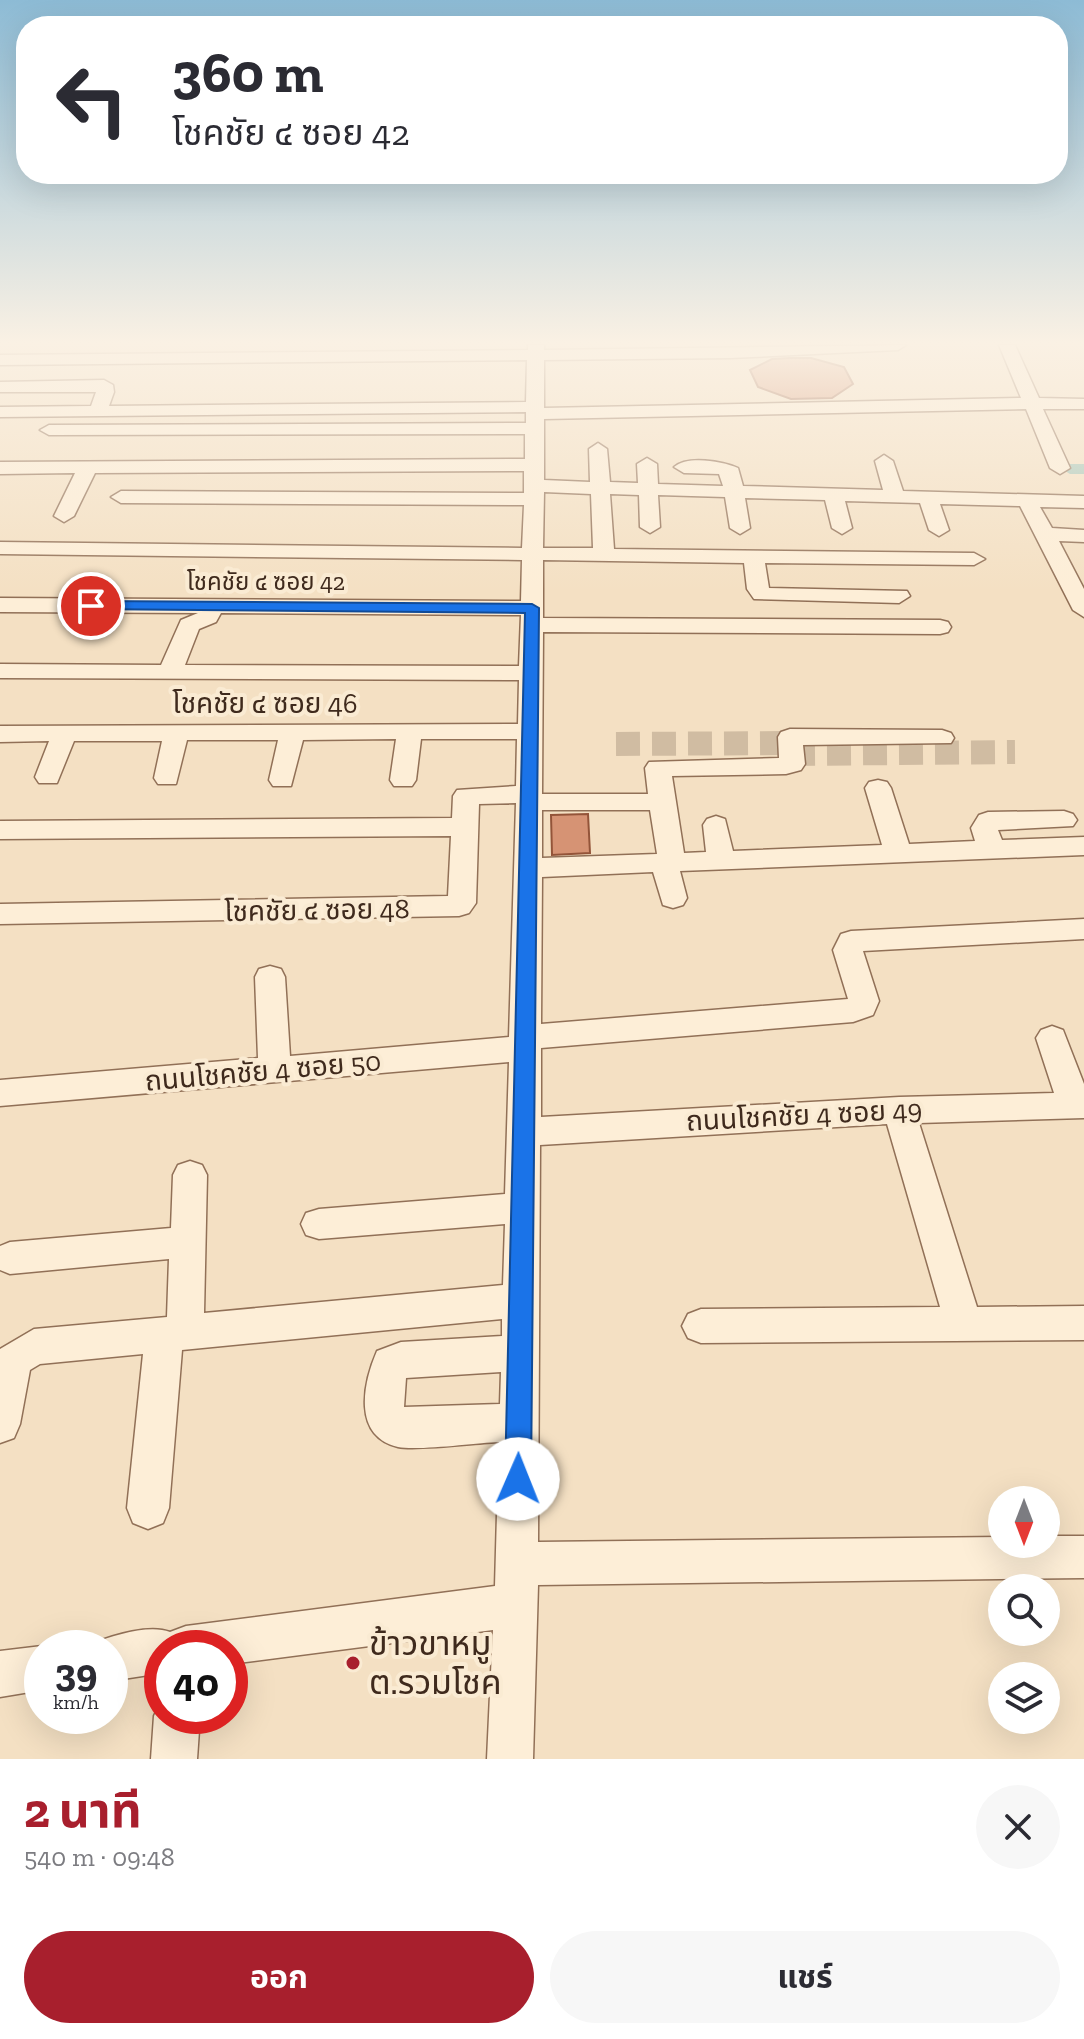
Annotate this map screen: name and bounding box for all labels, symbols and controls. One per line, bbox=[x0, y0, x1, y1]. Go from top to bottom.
text: 360 m bbox=[172, 39, 324, 106]
icon: left bbox=[40, 48, 144, 152]
text: โชคชัย ๔ ซอย 42 bbox=[172, 111, 410, 154]
street label: โชคชัย ๔ ซอย 42 bbox=[187, 567, 345, 596]
pin bbox=[57, 572, 125, 640]
icon: arrive bbox=[69, 584, 113, 628]
street label: โชคชัย ๔ ซอย 46 bbox=[172, 687, 358, 720]
street label: โชคชัย ๔ ซอย 48 bbox=[224, 892, 410, 928]
street label: ถนนโชคชัย 4 ซอย 50 bbox=[144, 1044, 382, 1098]
street label: ถนนโชคชัย 4 ซอย 49 bbox=[685, 1092, 923, 1138]
position arrow bbox=[476, 1437, 560, 1521]
north arrow bbox=[988, 1486, 1060, 1558]
map controls bbox=[988, 1486, 1060, 1734]
button: search bbox=[988, 1574, 1060, 1646]
place label: ข้าวขาหมู ต.รวมโชค bbox=[369, 1623, 502, 1703]
speed limit sign: 40 bbox=[144, 1630, 248, 1734]
text: 39 bbox=[55, 1648, 97, 1696]
marker: ข้าวขาหมู ต.รวมโชค bbox=[344, 1654, 362, 1672]
button: layers bbox=[988, 1662, 1060, 1734]
text: km/h bbox=[53, 1690, 99, 1714]
text: 2 นาที bbox=[24, 1782, 142, 1839]
button: close bbox=[976, 1785, 1060, 1869]
text: 540 m · 09:48 bbox=[24, 1841, 175, 1873]
button: ออก bbox=[24, 1931, 534, 2023]
button: แชร์ bbox=[550, 1931, 1060, 2023]

